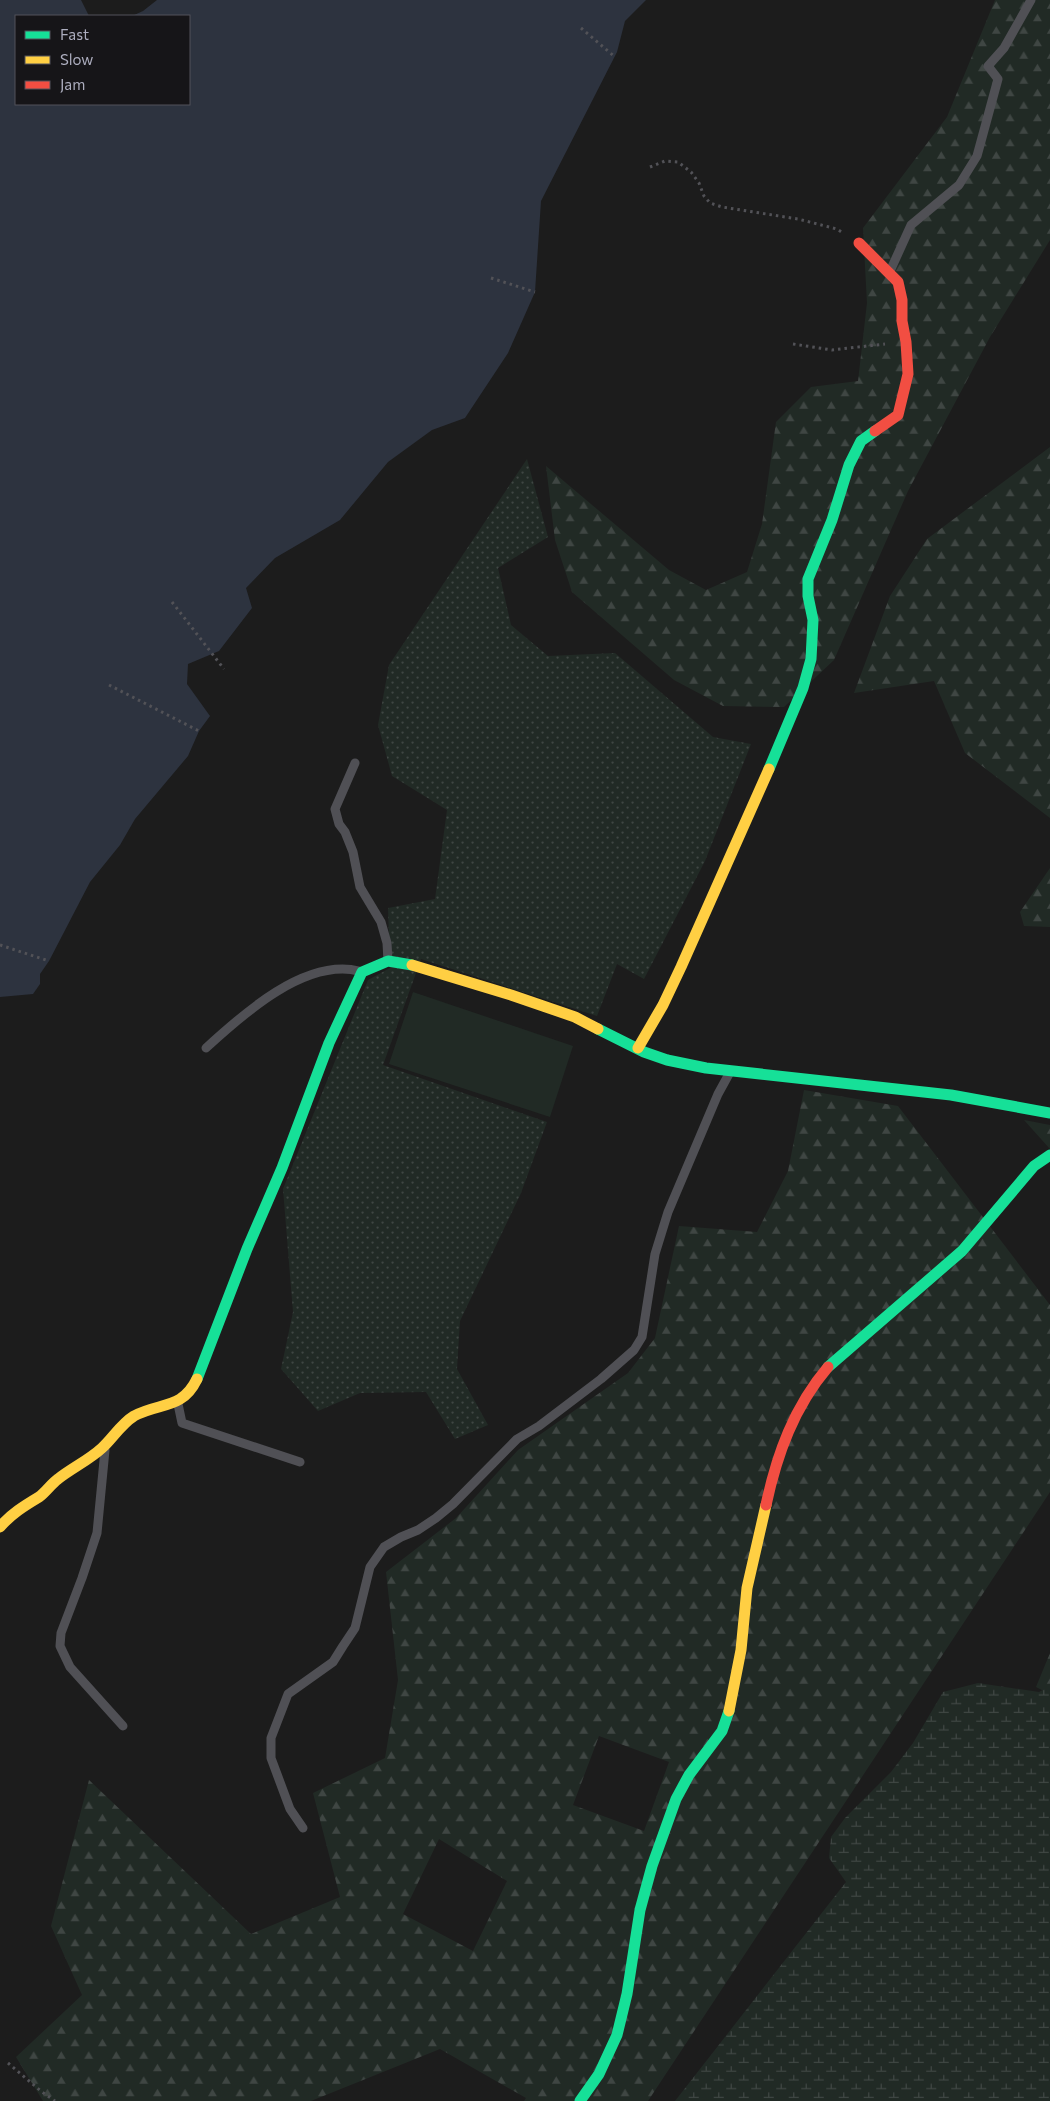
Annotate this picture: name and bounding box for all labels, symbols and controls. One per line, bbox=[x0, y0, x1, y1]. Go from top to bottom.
legend bbox=[15, 15, 190, 105]
text: Fast bbox=[60, 25, 89, 43]
text: Slow bbox=[60, 50, 93, 68]
text: Jam bbox=[60, 75, 85, 93]

